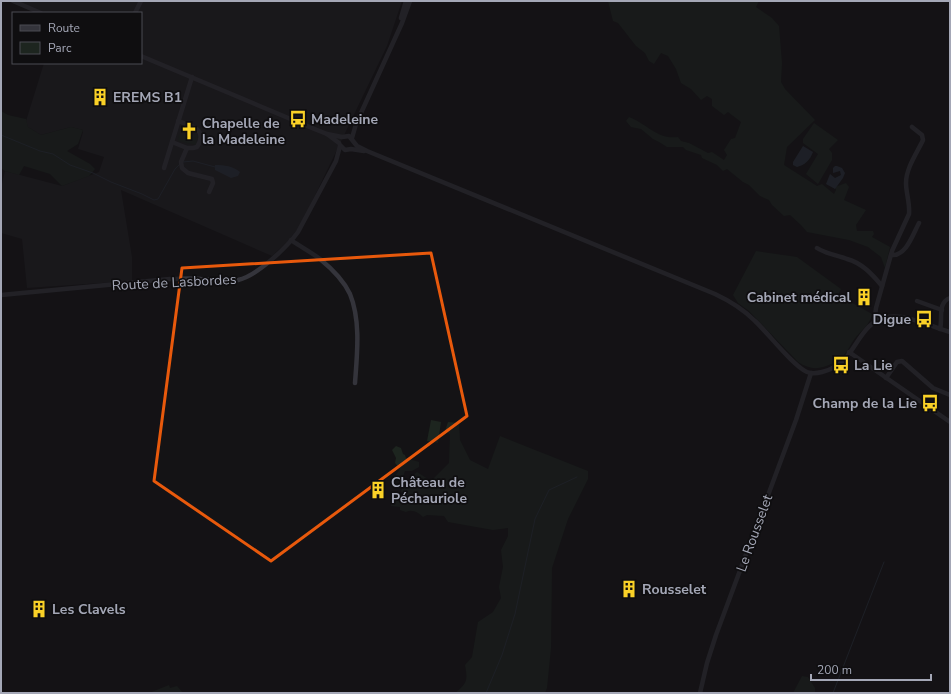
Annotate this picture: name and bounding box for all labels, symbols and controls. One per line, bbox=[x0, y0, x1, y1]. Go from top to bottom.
legend bbox=[12, 12, 142, 64]
text: Route bbox=[48, 20, 80, 36]
text: Parc bbox=[48, 40, 72, 56]
building icon: EREMS B1 bbox=[90, 87, 110, 107]
place label: EREMS B1 bbox=[113, 88, 182, 107]
bus stop icon: Madeleine bbox=[288, 109, 308, 129]
place label: Madeleine bbox=[311, 110, 379, 129]
place label: Chapelle de la Madeleine bbox=[202, 114, 285, 149]
church icon: Chapelle de la Madeleine bbox=[179, 121, 199, 141]
street label: Route de Lasbordes bbox=[111, 270, 237, 295]
building icon: Cabinet médical bbox=[854, 287, 874, 307]
place label: Cabinet médical bbox=[747, 288, 852, 307]
bus stop icon: Digue bbox=[914, 309, 934, 329]
place label: Digue bbox=[873, 310, 911, 329]
bus stop icon: La Lie bbox=[831, 355, 851, 375]
place label: La Lie bbox=[854, 356, 893, 375]
bus stop icon: Champ de la Lie bbox=[920, 393, 940, 413]
place label: Champ de la Lie bbox=[812, 394, 917, 413]
place label: Château de Péchauriole bbox=[391, 473, 467, 508]
building icon: Château de Péchauriole bbox=[368, 480, 388, 500]
street label: Le Rousselet bbox=[732, 492, 777, 574]
building icon: Rousselet bbox=[619, 579, 639, 599]
place label: Rousselet bbox=[642, 580, 707, 599]
building icon: Les Clavels bbox=[29, 599, 49, 619]
place label: Les Clavels bbox=[52, 600, 126, 619]
scale bar bbox=[811, 656, 931, 682]
text: 200 m bbox=[817, 662, 852, 678]

